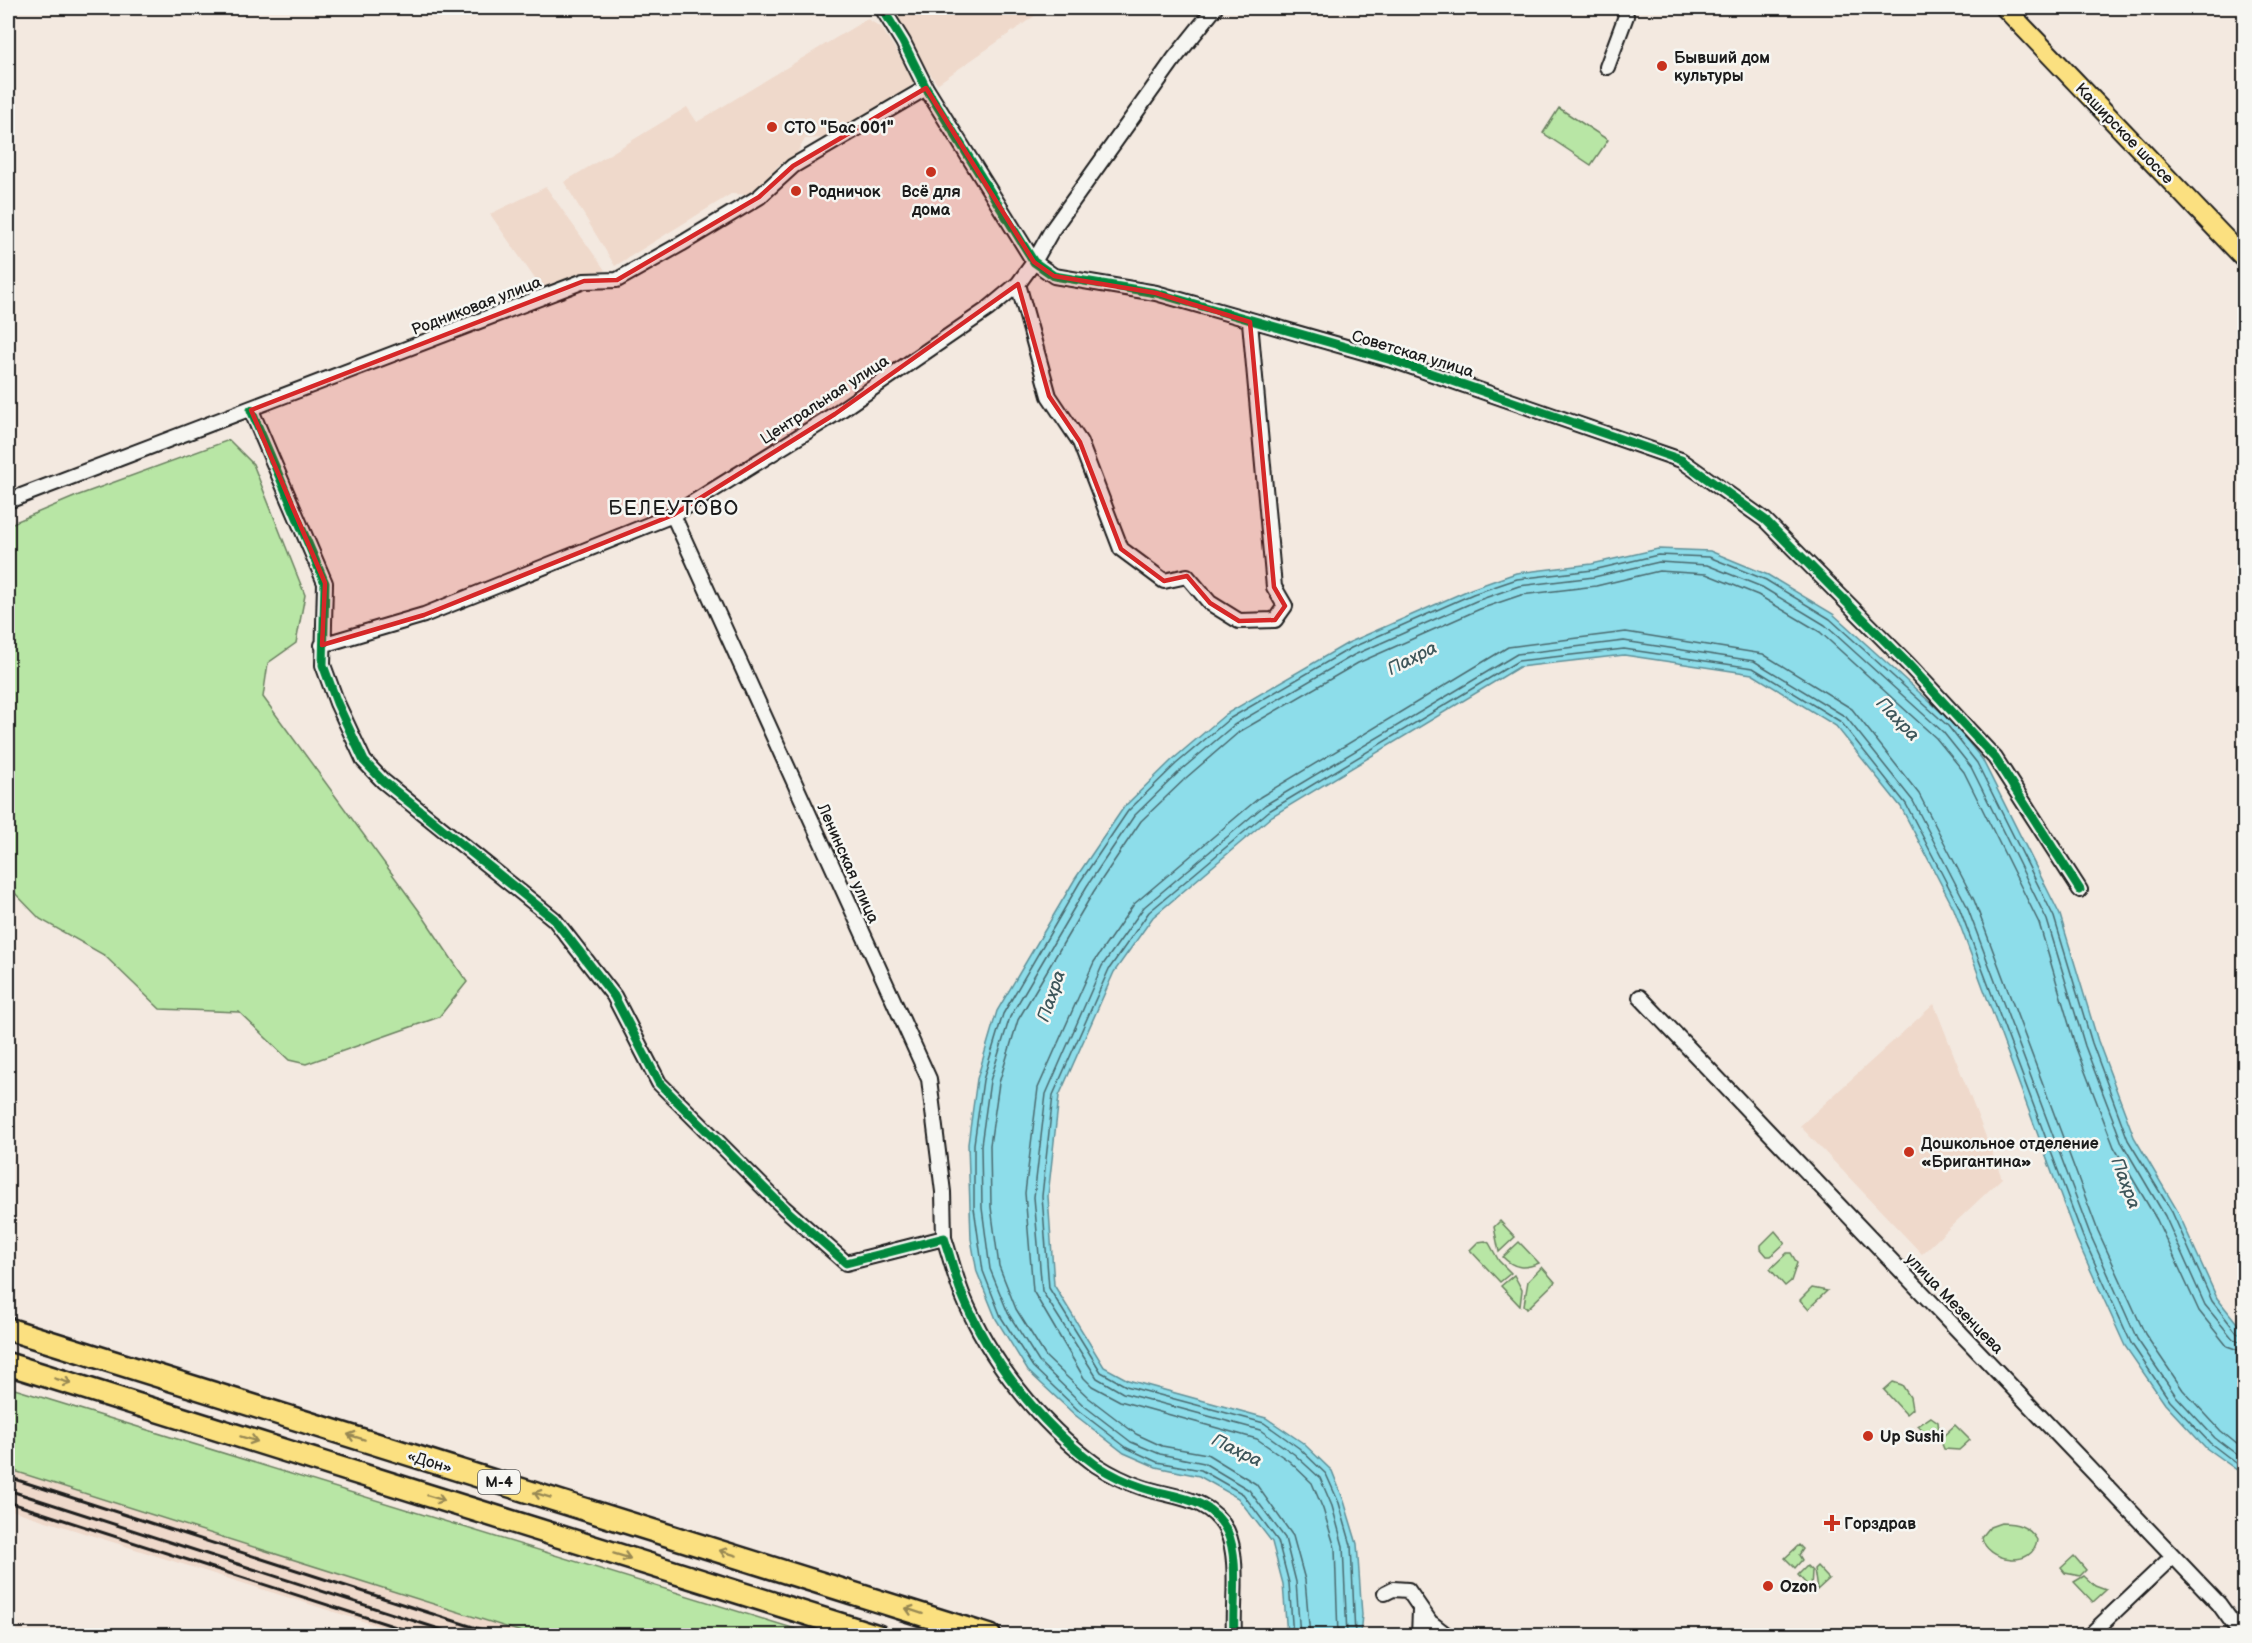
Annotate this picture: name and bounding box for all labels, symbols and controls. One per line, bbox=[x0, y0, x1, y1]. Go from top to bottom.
place label: Бывший дом культуры bbox=[1674, 49, 1770, 86]
marker: Бывший дом культуры bbox=[1655, 59, 1669, 73]
street label: Каширское шоссе bbox=[2071, 80, 2177, 189]
place label: СТО "Бас 001" bbox=[784, 119, 894, 138]
marker: СТО "Бас 001" bbox=[765, 120, 779, 134]
marker: Всё для дома bbox=[924, 165, 938, 179]
place label: Родничок bbox=[808, 183, 881, 202]
place label: Всё для дома bbox=[901, 183, 961, 220]
marker: Родничок bbox=[789, 184, 803, 198]
street label: Родниковая улица bbox=[409, 273, 545, 340]
street label: Советская улица bbox=[1349, 327, 1476, 382]
street label: Центральная улица bbox=[757, 351, 893, 449]
district label: БЕЛЕУТОВО bbox=[608, 497, 740, 521]
water label: Пахра bbox=[1384, 637, 1441, 680]
water label: Пахра bbox=[1872, 693, 1924, 746]
street label: Ленинская улица bbox=[812, 800, 883, 927]
water label: Пахра bbox=[1033, 968, 1070, 1025]
place label: Дошкольное отделение «Бригантина» bbox=[1921, 1135, 2099, 1172]
marker: Дошкольное отделение «Бригантина» bbox=[1902, 1145, 1916, 1159]
water label: Пахра bbox=[2106, 1155, 2145, 1212]
street label: улица Мезенцева bbox=[1901, 1250, 2007, 1359]
one-way arrow bbox=[53, 1377, 72, 1388]
place label: Up Sushi bbox=[1880, 1428, 1944, 1447]
water label: Пахра bbox=[1208, 1429, 1265, 1472]
marker: Up Sushi bbox=[1861, 1429, 1875, 1443]
one-way arrow bbox=[347, 1431, 366, 1442]
one-way arrow bbox=[240, 1435, 259, 1446]
street label: «Дон» bbox=[405, 1447, 454, 1478]
road number: М-4 bbox=[478, 1470, 520, 1494]
one-way arrow bbox=[533, 1489, 552, 1500]
one-way arrow bbox=[426, 1493, 445, 1504]
place label: Горздрав bbox=[1844, 1515, 1916, 1534]
marker: Горздрав bbox=[1825, 1516, 1839, 1530]
one-way arrow bbox=[719, 1547, 738, 1558]
one-way arrow bbox=[612, 1551, 631, 1562]
place label: Ozon bbox=[1780, 1578, 1817, 1597]
marker: Ozon bbox=[1761, 1579, 1775, 1593]
one-way arrow bbox=[905, 1605, 924, 1616]

